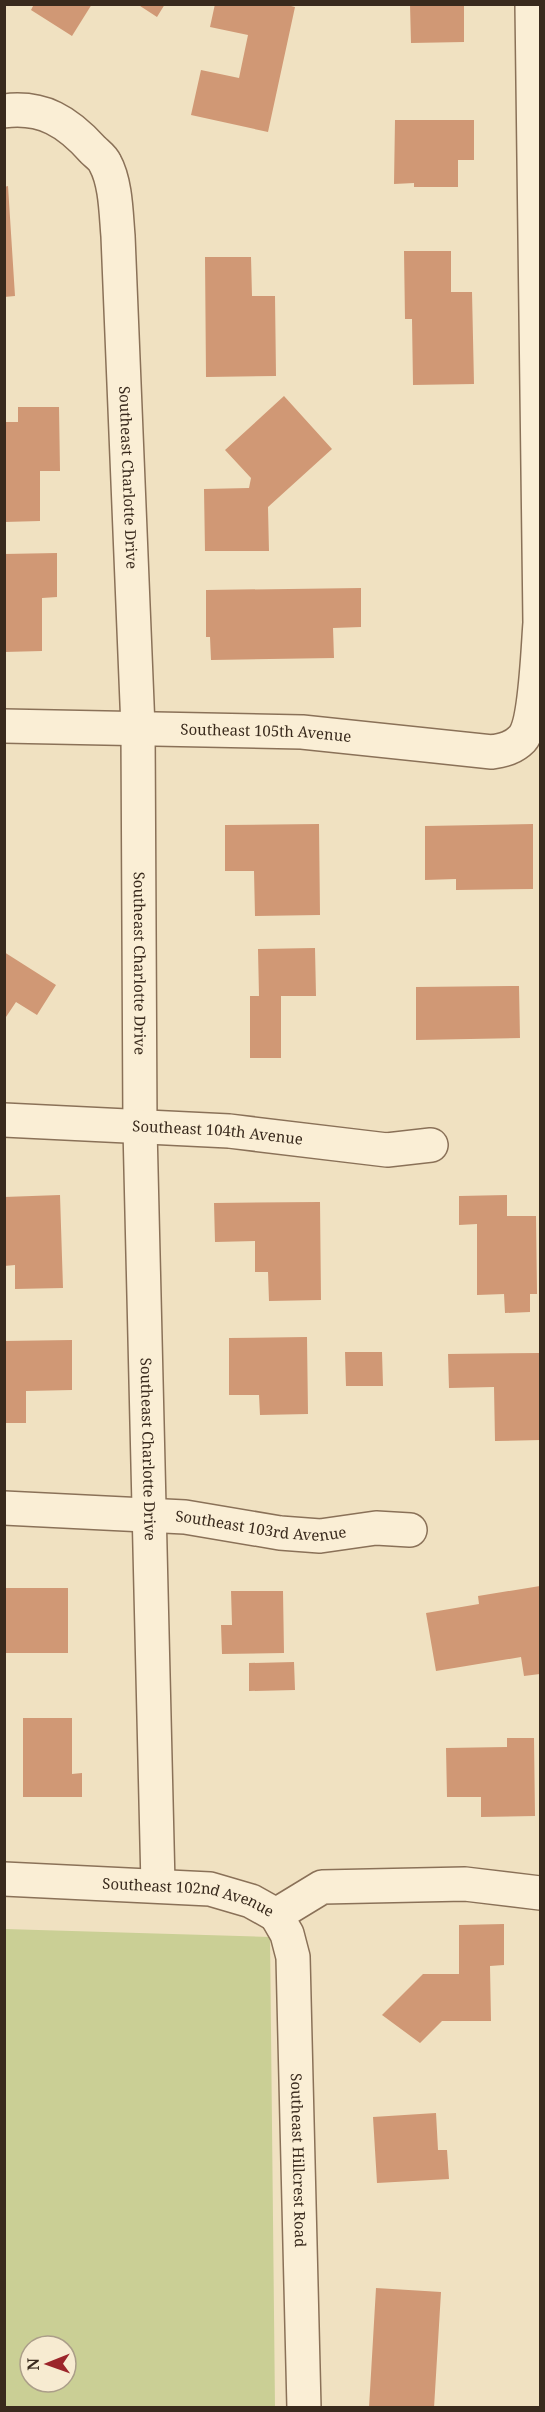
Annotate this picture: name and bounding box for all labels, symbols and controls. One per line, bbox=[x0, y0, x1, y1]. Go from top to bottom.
street label: Southeast Charlotte Drive bbox=[115, 386, 143, 569]
street label: Southeast 105th Avenue bbox=[180, 719, 352, 746]
street label: Southeast Charlotte Drive bbox=[130, 872, 151, 1055]
street label: Southeast 104th Avenue bbox=[132, 1115, 304, 1149]
street label: Southeast Charlotte Drive bbox=[136, 1357, 161, 1541]
street label: Southeast 103rd Avenue bbox=[175, 1506, 348, 1545]
street label: Southeast 102nd Avenue bbox=[102, 1873, 278, 1921]
street label: Southeast Hillcrest Road bbox=[287, 2073, 311, 2248]
north arrow bbox=[18, 2334, 78, 2394]
text: N bbox=[22, 2357, 44, 2371]

